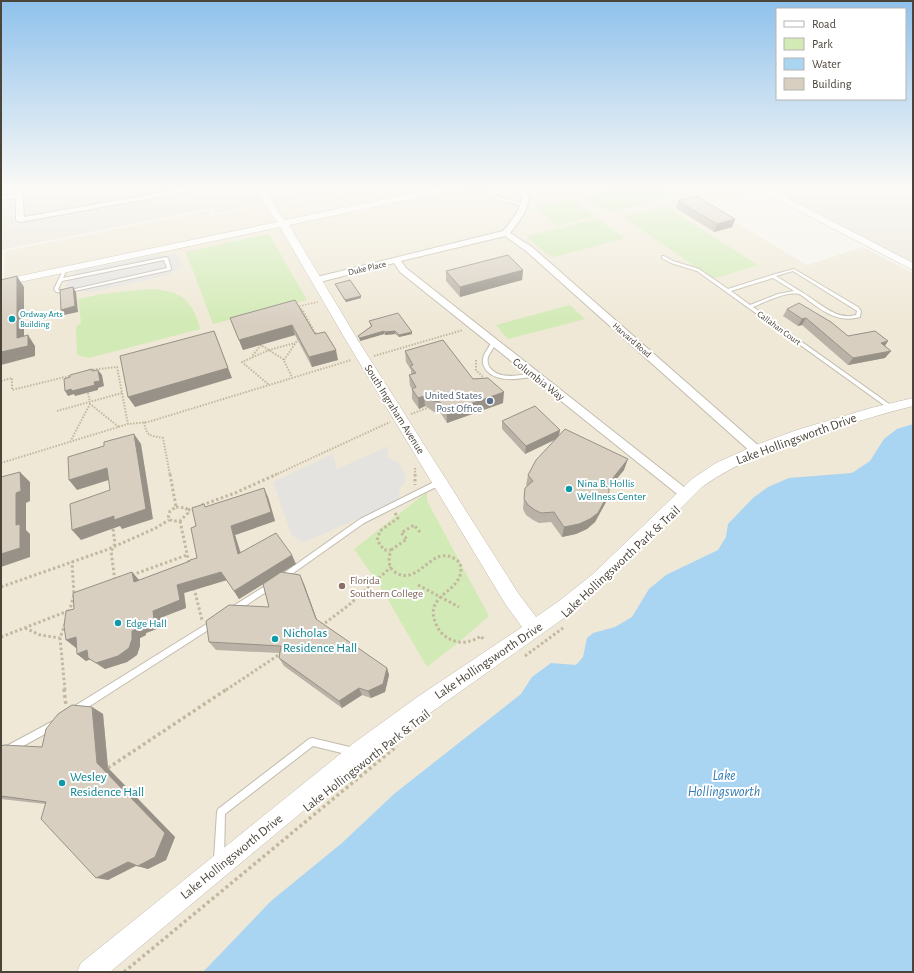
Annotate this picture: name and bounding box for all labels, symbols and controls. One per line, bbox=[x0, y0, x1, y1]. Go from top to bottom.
legend bbox=[776, 8, 906, 100]
text: Road bbox=[812, 18, 836, 30]
text: Park bbox=[812, 38, 833, 50]
text: Water bbox=[812, 58, 841, 70]
text: Building bbox=[812, 78, 852, 90]
street label: Duke Place bbox=[347, 260, 387, 277]
place label: Ordway Arts Building bbox=[20, 310, 63, 329]
street label: Callahan Court bbox=[755, 310, 802, 347]
marker: Ordway Arts Building bbox=[7, 314, 17, 324]
street label: Harvard Road bbox=[611, 321, 653, 360]
street label: Columbia Way bbox=[511, 356, 567, 403]
street label: South Ingraham Avenue bbox=[363, 363, 426, 456]
place label: United States Post Office bbox=[425, 390, 482, 414]
marker: United States Post Office bbox=[485, 396, 495, 406]
street label: Lake Hollingsworth Drive bbox=[735, 412, 858, 467]
place label: Nina B. Hollis Wellness Center bbox=[577, 478, 646, 502]
marker: Nina B. Hollis Wellness Center bbox=[564, 484, 574, 494]
street label: Lake Hollingsworth Park & Trail bbox=[559, 504, 683, 621]
place label: Florida Southern College bbox=[350, 575, 423, 599]
marker: Florida Southern College bbox=[337, 581, 347, 591]
marker: Edge Hall bbox=[113, 618, 123, 628]
place label: Edge Hall bbox=[126, 618, 167, 629]
street label: Lake Hollingsworth Drive bbox=[433, 620, 545, 702]
place label: Nicholas Residence Hall bbox=[283, 627, 357, 655]
marker: Nicholas Residence Hall bbox=[270, 634, 280, 644]
street label: Lake Hollingsworth Park & Trail bbox=[301, 708, 433, 815]
water label: Lake Hollingsworth bbox=[688, 769, 760, 799]
place label: Wesley Residence Hall bbox=[70, 771, 144, 799]
marker: Wesley Residence Hall bbox=[57, 778, 67, 788]
street label: Lake Hollingsworth Drive bbox=[179, 812, 285, 902]

